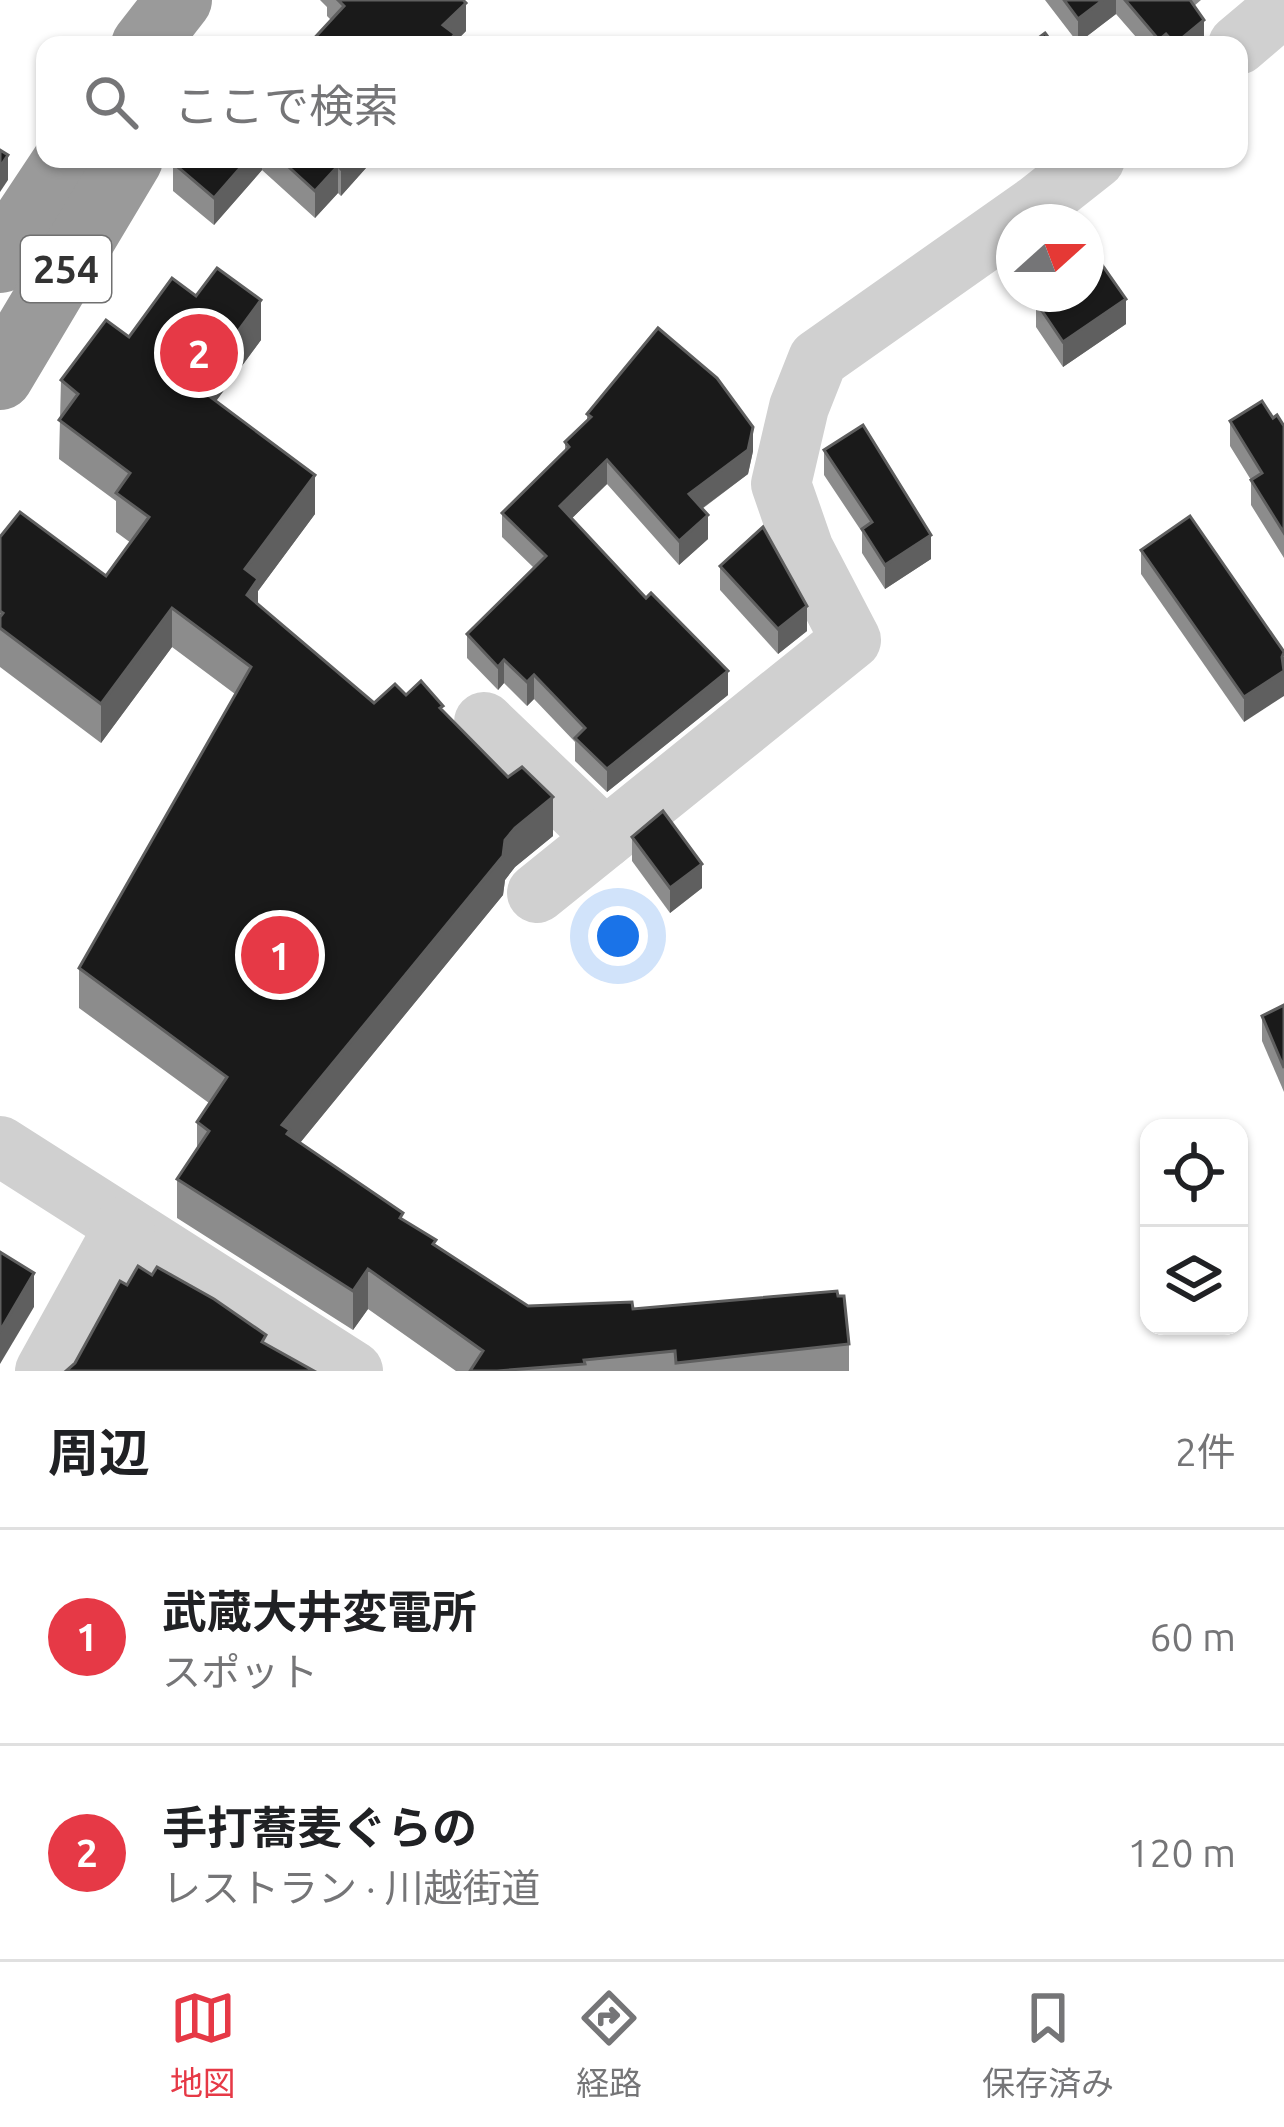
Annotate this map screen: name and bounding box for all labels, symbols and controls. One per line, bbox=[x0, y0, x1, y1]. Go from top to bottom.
search box bbox=[36, 36, 1248, 168]
icon: search bbox=[78, 69, 144, 135]
text: ここで検索 bbox=[174, 80, 399, 131]
north arrow bbox=[996, 204, 1104, 312]
road number: 254 bbox=[21, 236, 111, 302]
pin: 2 bbox=[160, 308, 238, 398]
your location bbox=[588, 906, 648, 966]
pin: 1 bbox=[241, 910, 319, 1000]
map controls bbox=[1140, 1119, 1248, 1335]
button: locate bbox=[1140, 1119, 1248, 1227]
button: layers bbox=[1140, 1227, 1248, 1335]
text: 周辺 bbox=[48, 1423, 150, 1481]
text: 2件 bbox=[1175, 1430, 1236, 1473]
text: 武蔵大井変電所 bbox=[162, 1586, 477, 1637]
text: 1 bbox=[76, 1615, 98, 1658]
text: 60 m bbox=[1149, 1615, 1236, 1658]
text: スポット bbox=[162, 1650, 318, 1693]
text: 手打蕎麦ぐらの bbox=[162, 1802, 477, 1853]
text: 2 bbox=[76, 1831, 98, 1874]
text: 120 m bbox=[1127, 1831, 1236, 1874]
text: レストラン · 川越街道 bbox=[162, 1866, 540, 1909]
tab: 地図 bbox=[170, 1985, 236, 2105]
tab: 経路 bbox=[576, 1985, 642, 2105]
tab: 保存済み bbox=[982, 1985, 1114, 2105]

